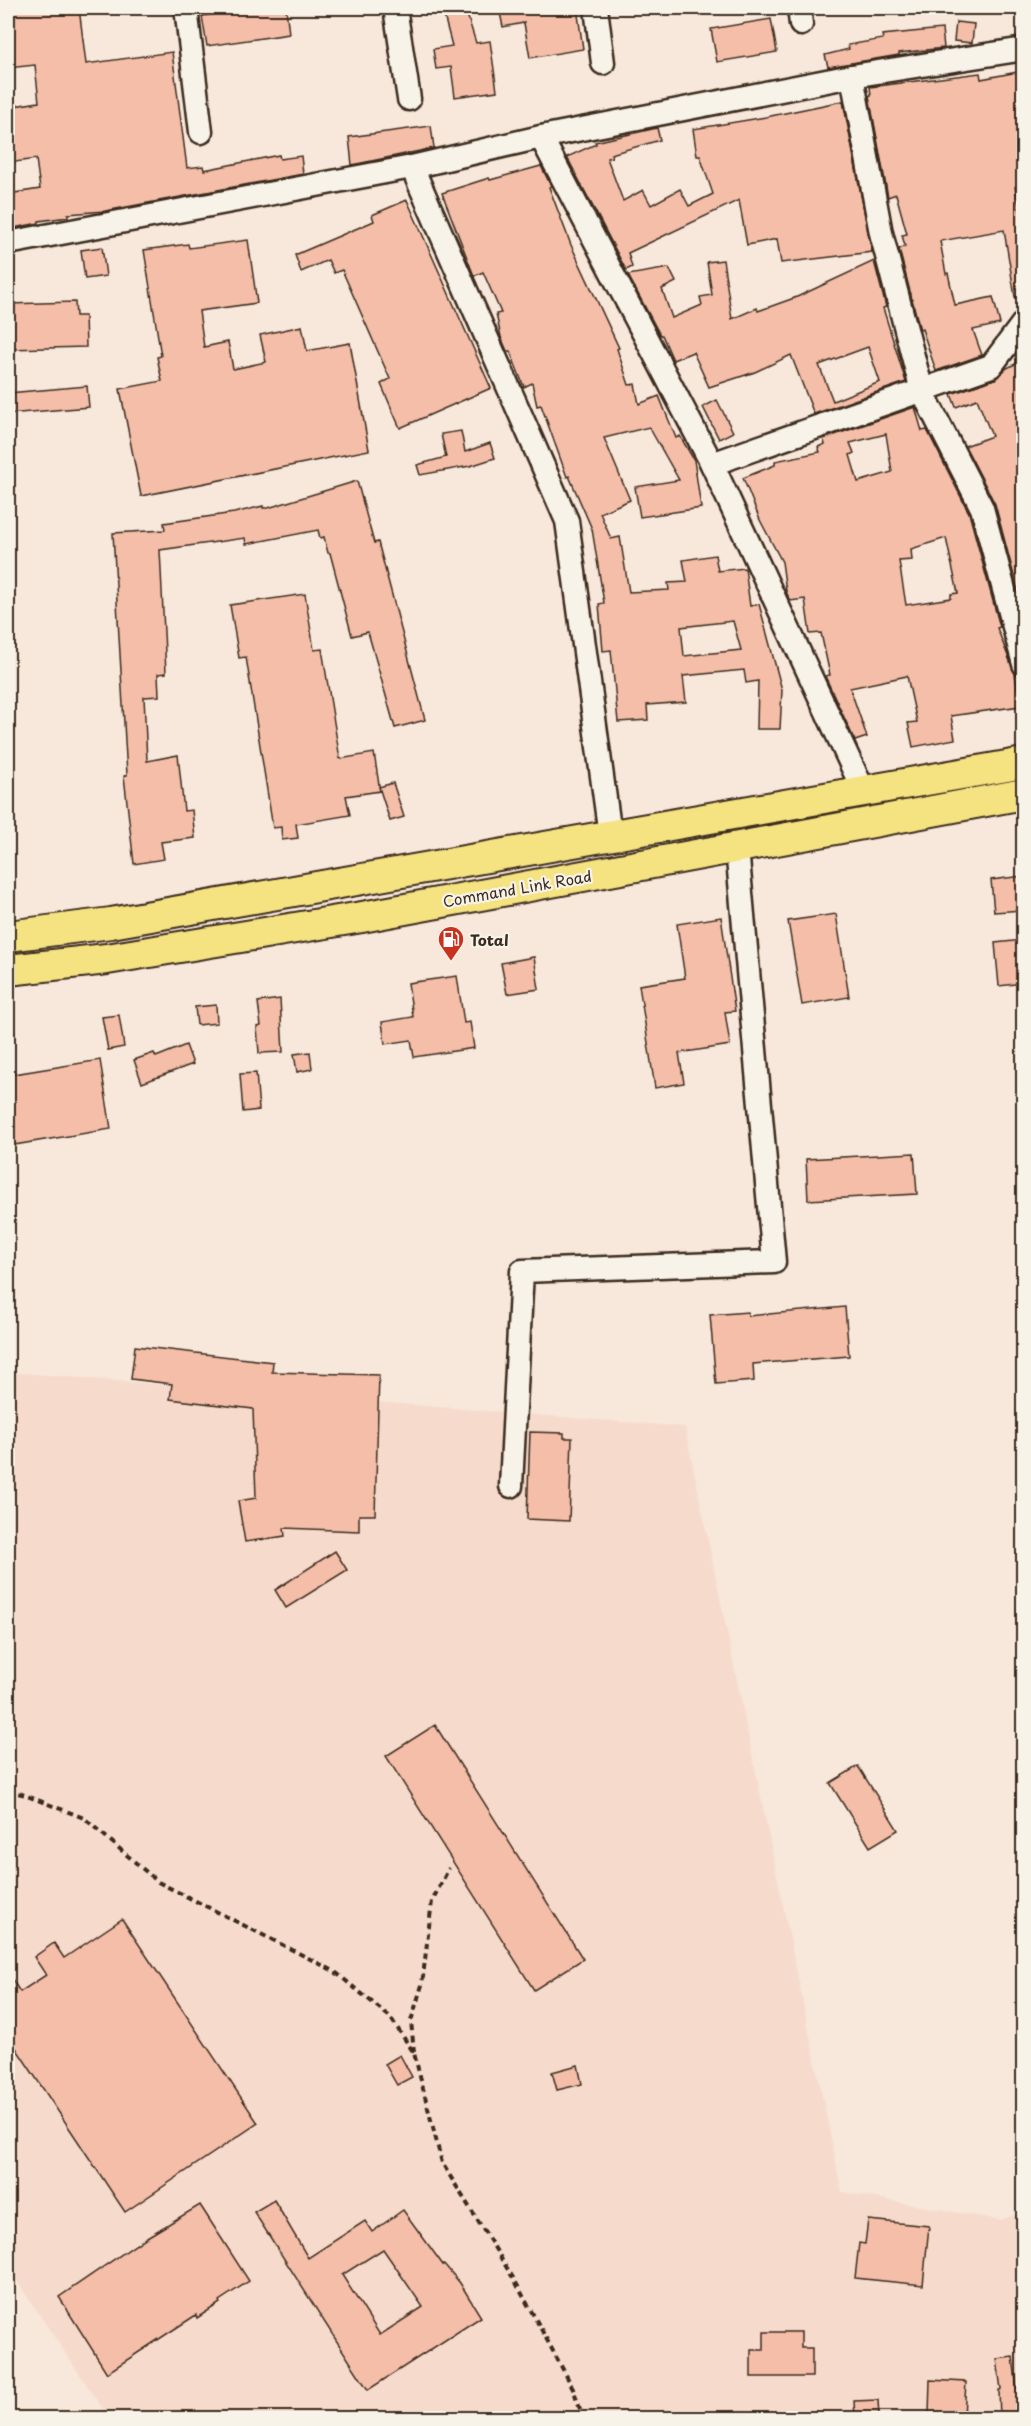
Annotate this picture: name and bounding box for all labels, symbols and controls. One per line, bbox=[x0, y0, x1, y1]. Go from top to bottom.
street label: Command Link Road bbox=[441, 864, 593, 912]
fuel station icon: Total bbox=[436, 924, 466, 962]
place label: Total bbox=[470, 928, 509, 951]

